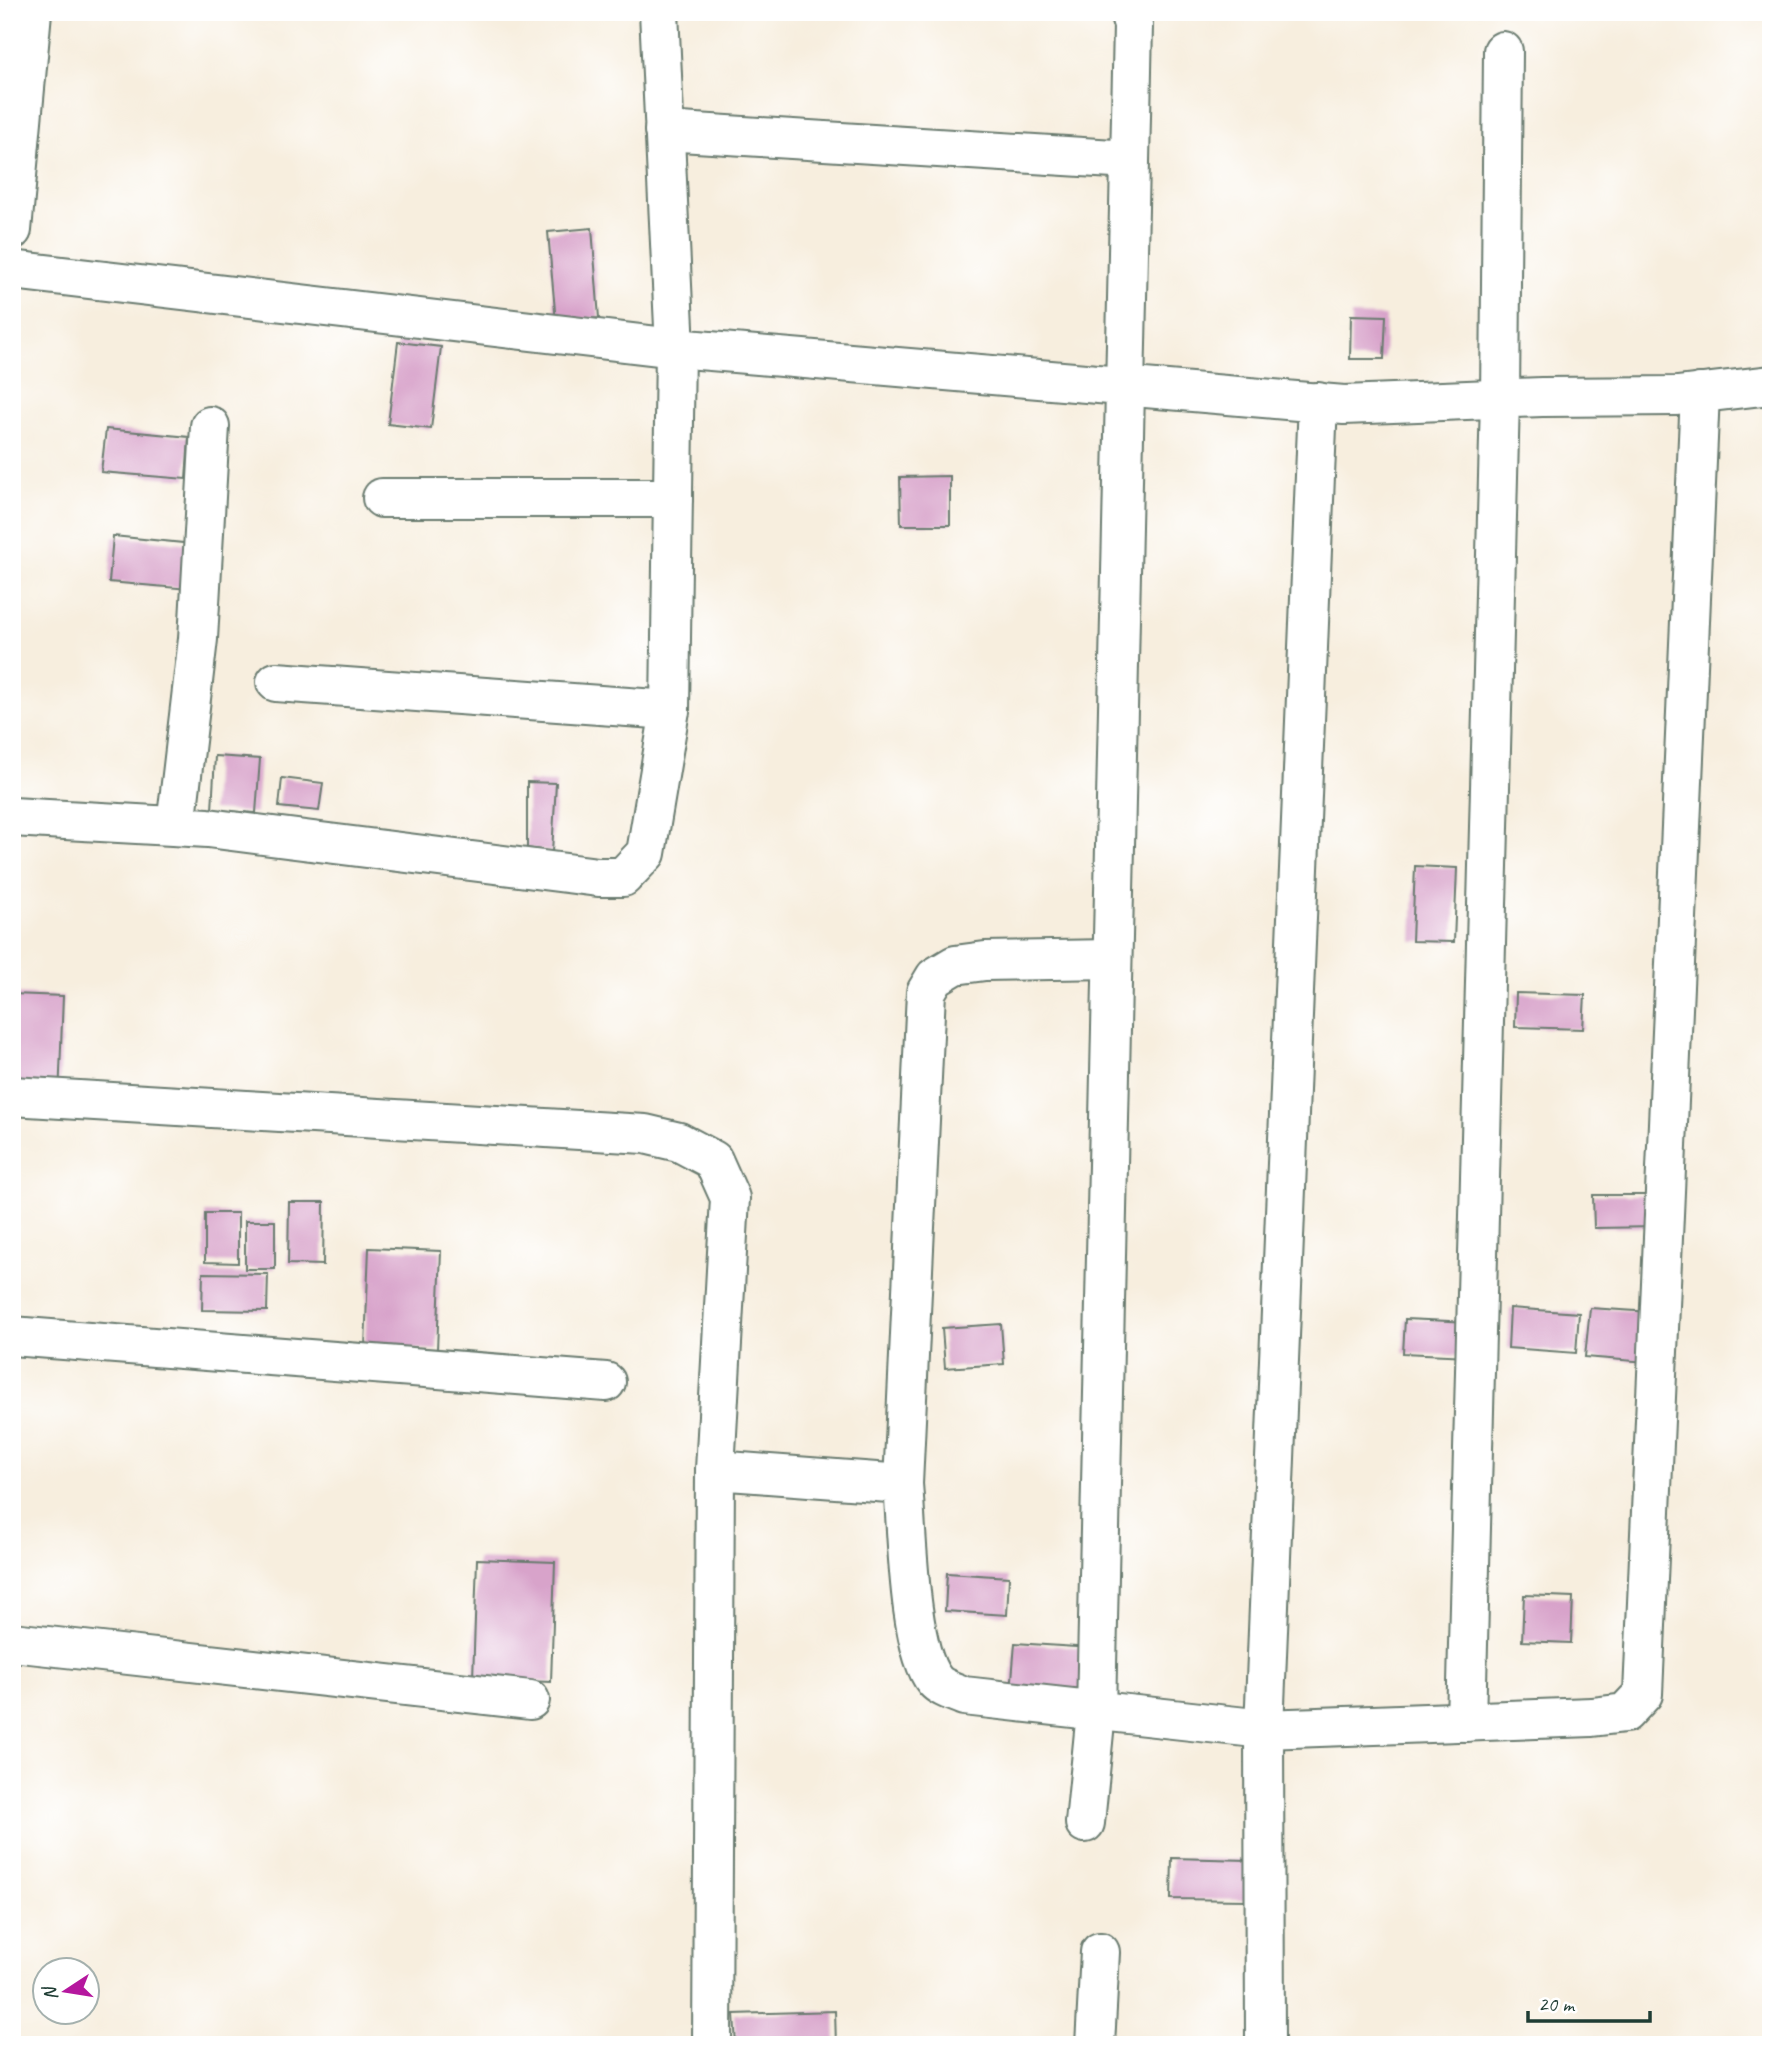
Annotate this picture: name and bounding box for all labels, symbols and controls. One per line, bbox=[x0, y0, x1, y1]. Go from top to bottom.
north arrow bbox=[32, 1955, 102, 2025]
scale bar bbox=[1528, 1980, 1650, 2024]
text: N bbox=[37, 1983, 63, 2003]
text: 20 m bbox=[1538, 1991, 1576, 2017]

